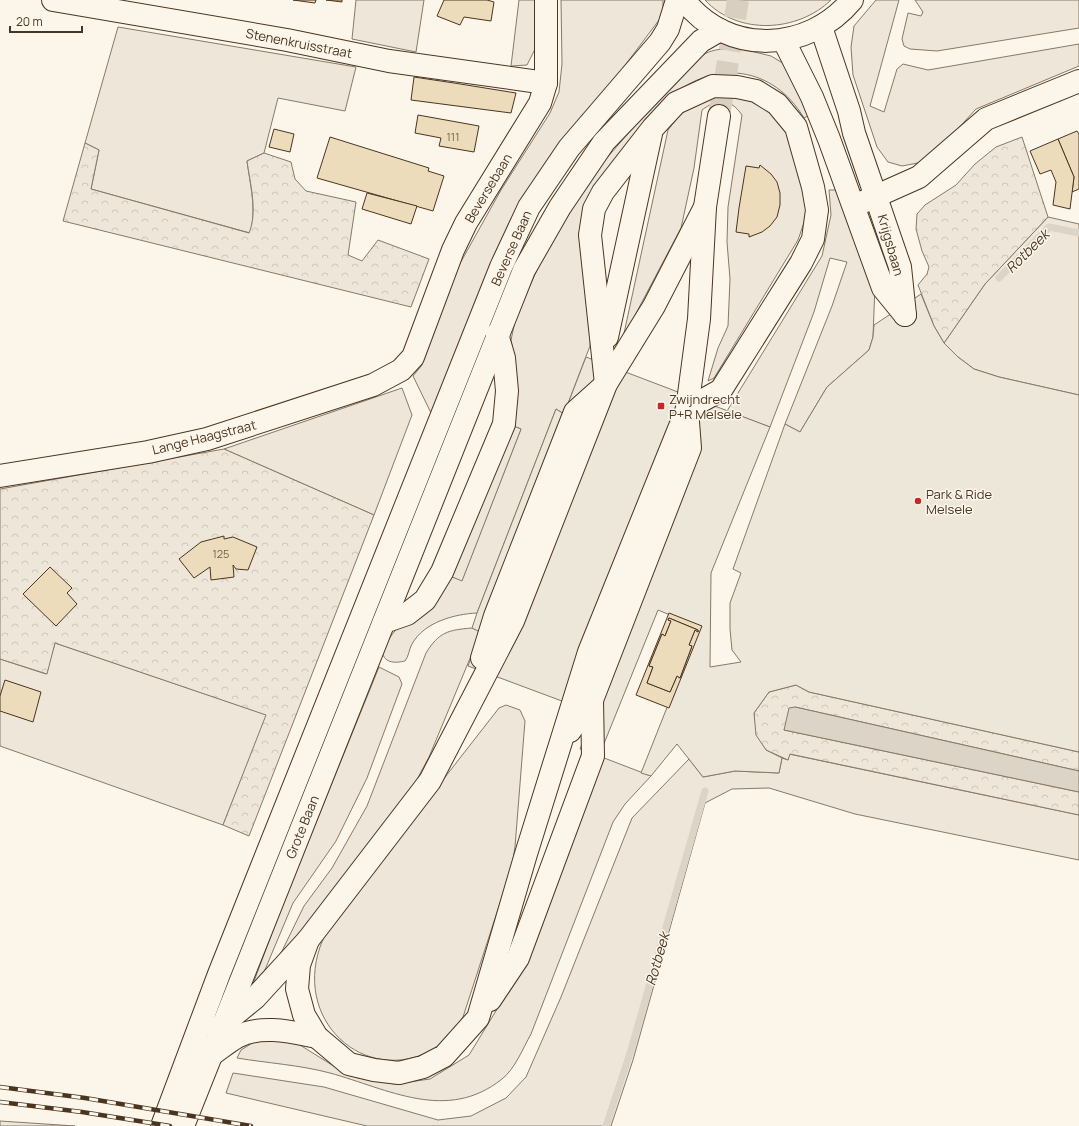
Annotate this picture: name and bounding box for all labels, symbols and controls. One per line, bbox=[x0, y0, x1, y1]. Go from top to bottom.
scale bar bbox=[10, 8, 82, 34]
text: 20 m bbox=[16, 13, 43, 30]
street label: Stenenkruisstraat bbox=[244, 24, 354, 62]
house number: 111 bbox=[447, 129, 459, 144]
street label: Beversebaan bbox=[460, 150, 516, 226]
street label: Beverse Baan bbox=[486, 207, 536, 289]
street label: Krijgsbaan bbox=[874, 212, 908, 278]
water label: Rotbeek bbox=[1001, 224, 1054, 277]
place label: Zwijndrecht P+R Melsele bbox=[669, 390, 742, 423]
marker: Zwijndrecht P+R Melsele bbox=[656, 401, 666, 411]
street label: Lange Haagstraat bbox=[150, 415, 258, 459]
place label: Park & Ride Melsele bbox=[926, 485, 993, 518]
marker: Park & Ride Melsele bbox=[913, 496, 923, 506]
house number: 125 bbox=[213, 546, 229, 561]
street label: Grote Baan bbox=[281, 793, 323, 861]
water label: Rotbeek bbox=[640, 928, 674, 988]

